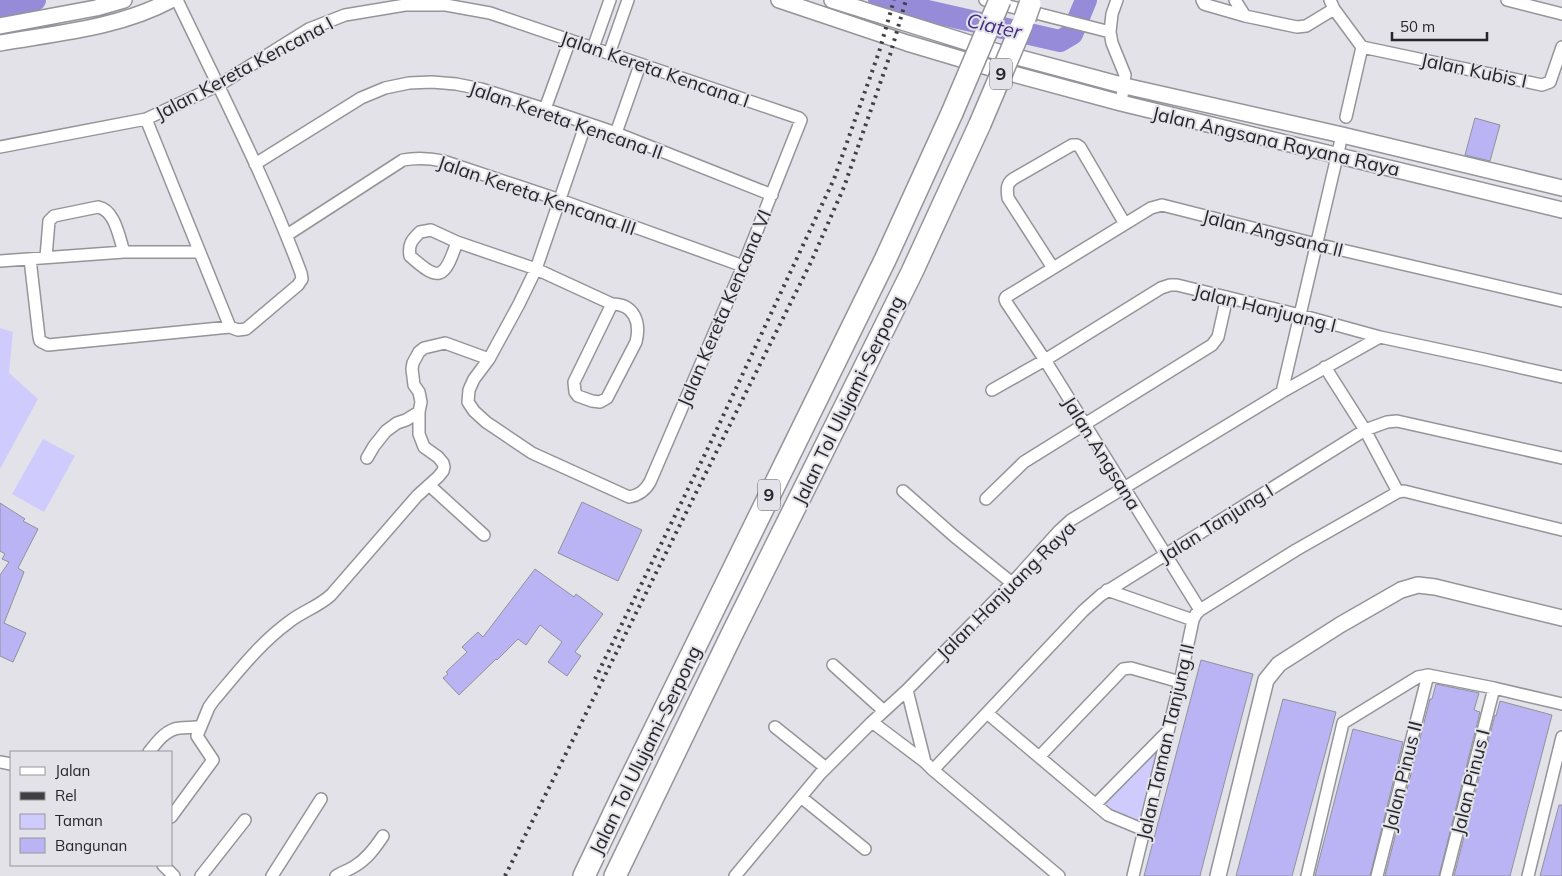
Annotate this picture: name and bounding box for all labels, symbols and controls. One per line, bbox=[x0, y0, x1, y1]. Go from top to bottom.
water label: Ciater bbox=[964, 7, 1025, 44]
scale bar bbox=[1392, 10, 1487, 42]
street label: Jalan Kereta Kencana I bbox=[151, 11, 337, 125]
text: 50 m bbox=[1400, 17, 1435, 36]
street label: Jalan Kereta Kencana I bbox=[557, 25, 753, 113]
street label: Jalan Kubis I bbox=[1419, 47, 1529, 93]
road number: 9 bbox=[990, 59, 1012, 90]
street label: Jalan Kereta Kencana II bbox=[466, 76, 666, 164]
street label: Jalan Angsana Rayana Raya bbox=[1150, 101, 1402, 181]
street label: Jalan Kereta Kencana III bbox=[435, 150, 639, 240]
street label: Jalan Angsana II bbox=[1200, 204, 1346, 262]
street label: Jalan Kereta Kencana VI bbox=[672, 206, 776, 410]
street label: Jalan Hanjuang I bbox=[1191, 279, 1339, 337]
street label: Jalan Tol Ulujami–Serpong bbox=[787, 292, 909, 508]
street label: Jalan Angsana bbox=[1057, 392, 1147, 514]
street label: Jalan Tanjung I bbox=[1154, 478, 1278, 568]
road number: 9 bbox=[758, 480, 780, 510]
street label: Jalan Hanjuang Raya bbox=[931, 515, 1081, 665]
street label: Jalan Tol Ulujami–Serpong bbox=[584, 642, 706, 858]
street label: Jalan Taman Tanjung II bbox=[1131, 642, 1199, 842]
street label: Jalan Pinus II bbox=[1377, 718, 1427, 834]
street label: Jalan Pinus I bbox=[1445, 727, 1495, 837]
legend bbox=[10, 751, 172, 866]
text: Jalan bbox=[55, 761, 90, 780]
text: Rel bbox=[55, 786, 77, 805]
text: Taman bbox=[55, 811, 103, 830]
text: Bangunan bbox=[55, 836, 127, 855]

